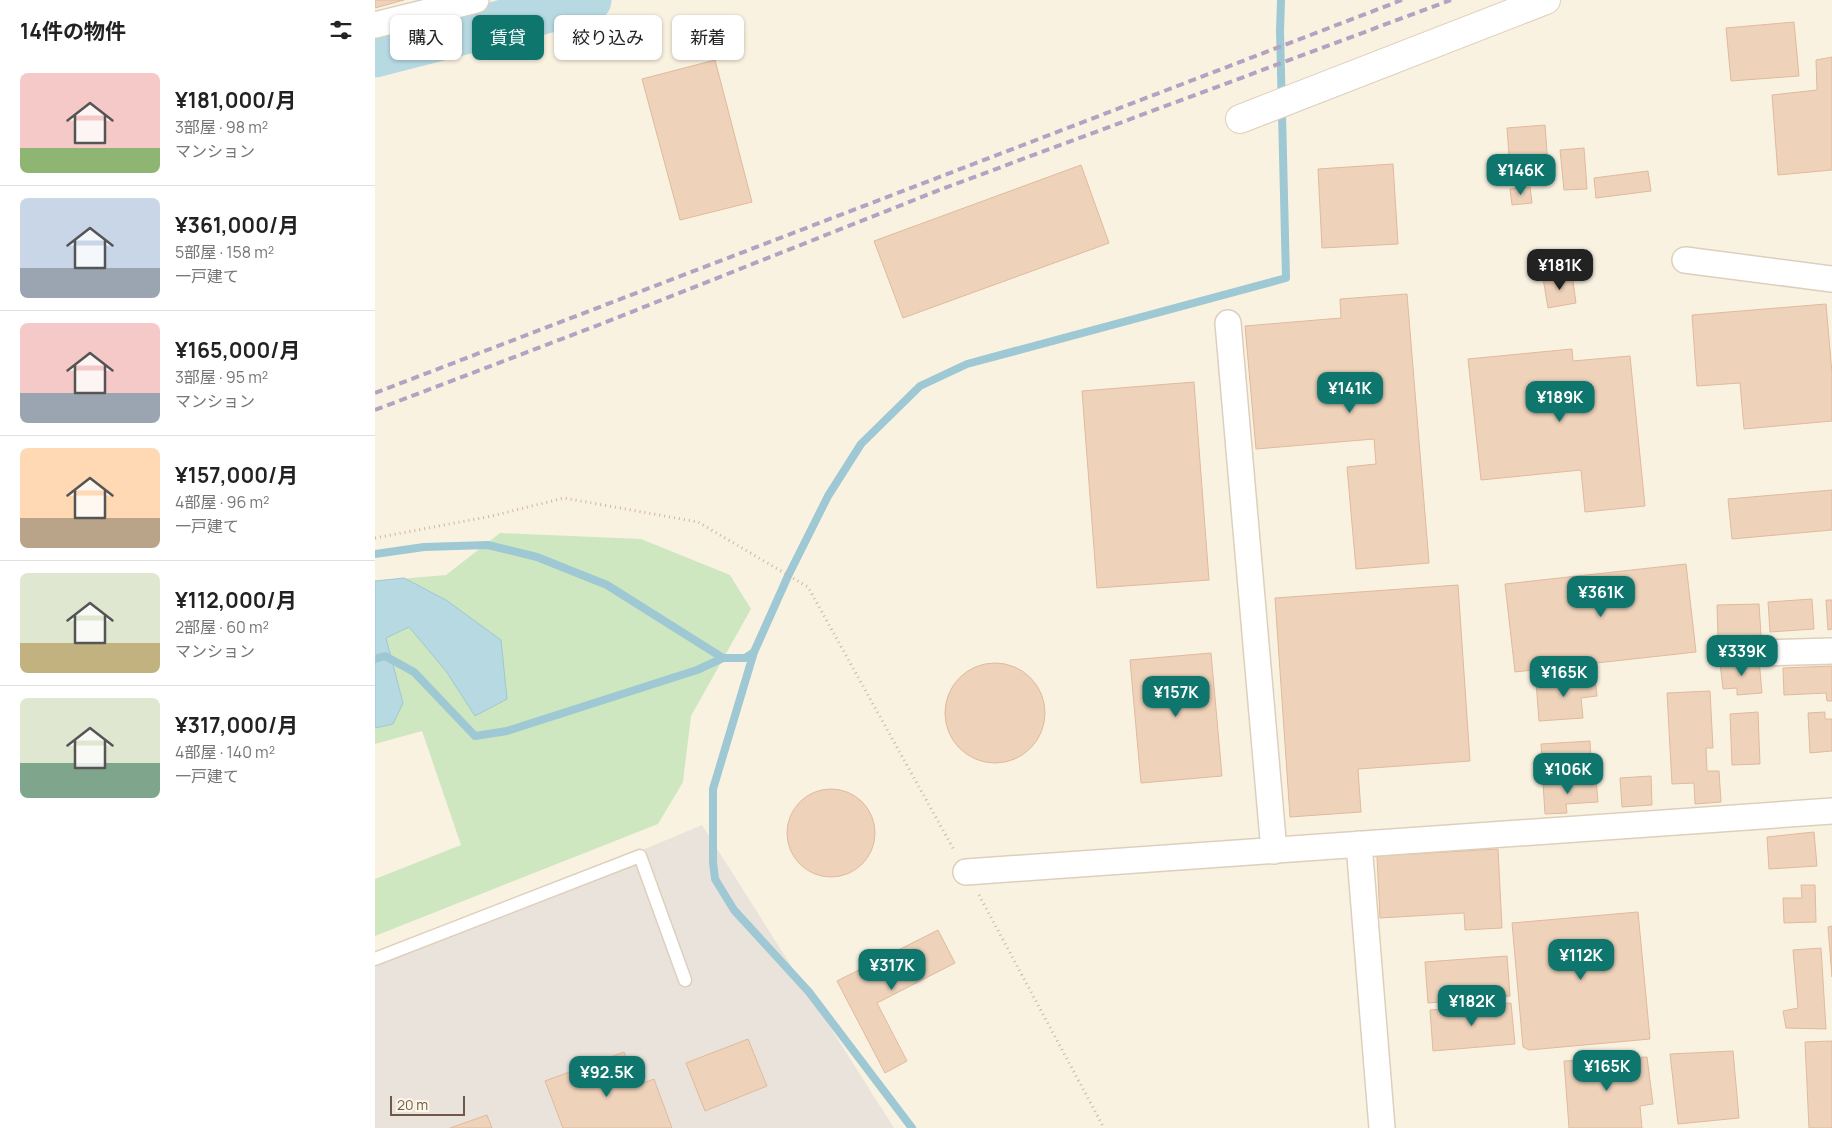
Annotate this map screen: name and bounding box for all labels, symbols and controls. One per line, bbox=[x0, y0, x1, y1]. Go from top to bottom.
chip: 購入 bbox=[390, 15, 462, 60]
chip: 賃貸 bbox=[472, 15, 544, 60]
chip: 絞り込み bbox=[554, 15, 662, 60]
chip: 新着 bbox=[672, 15, 744, 60]
icon: filters bbox=[327, 16, 355, 44]
text: 14件の物件 bbox=[20, 17, 126, 45]
text: ¥181,000/月 bbox=[175, 86, 296, 114]
icon: home bbox=[60, 93, 120, 153]
text: 3部屋 · 98 m² bbox=[175, 116, 268, 138]
text: マンション bbox=[175, 140, 255, 162]
pin: ¥146K bbox=[1486, 154, 1556, 196]
text: ¥146K bbox=[1498, 159, 1544, 181]
text: ¥361,000/月 bbox=[175, 211, 299, 239]
icon: home bbox=[60, 218, 120, 278]
text: 5部屋 · 158 m² bbox=[175, 241, 274, 263]
pin: ¥181K bbox=[1525, 248, 1595, 291]
text: ¥181K bbox=[1538, 254, 1582, 276]
text: 一戸建て bbox=[175, 265, 239, 287]
text: ¥165,000/月 bbox=[175, 336, 300, 364]
icon: home bbox=[60, 343, 120, 403]
text: 3部屋 · 95 m² bbox=[175, 366, 268, 388]
pin: ¥141K bbox=[1315, 372, 1385, 414]
text: ¥141K bbox=[1328, 377, 1372, 399]
pin: ¥189K bbox=[1525, 380, 1595, 423]
text: ¥189K bbox=[1537, 386, 1583, 408]
text: マンション bbox=[175, 390, 255, 412]
text: ¥157,000/月 bbox=[175, 461, 298, 489]
icon: home bbox=[60, 468, 120, 528]
text: 4部屋 · 96 m² bbox=[175, 491, 269, 513]
text: 一戸建て bbox=[175, 515, 239, 537]
pin: ¥361K bbox=[1566, 576, 1636, 618]
text: ¥361K bbox=[1578, 581, 1624, 603]
text: ¥112,000/月 bbox=[175, 586, 297, 614]
icon: home bbox=[60, 593, 120, 653]
text: 2部屋 · 60 m² bbox=[175, 616, 269, 638]
pin: ¥339K bbox=[1707, 634, 1777, 677]
text: マンション bbox=[175, 640, 255, 662]
text: ¥339K bbox=[1718, 640, 1766, 662]
pin: ¥165K bbox=[1529, 656, 1599, 698]
text: ¥165K bbox=[1541, 661, 1587, 683]
pin: ¥157K bbox=[1141, 676, 1211, 718]
text: ¥157K bbox=[1153, 681, 1199, 703]
text: ¥317,000/月 bbox=[175, 711, 298, 739]
icon: home bbox=[60, 718, 120, 778]
text: 4部屋 · 140 m² bbox=[175, 741, 275, 763]
pin: ¥106K bbox=[1533, 752, 1603, 795]
text: ¥106K bbox=[1544, 758, 1592, 780]
text: 一戸建て bbox=[175, 765, 239, 787]
pin: ¥112K bbox=[1546, 938, 1616, 981]
text: ¥112K bbox=[1559, 944, 1603, 966]
pin: ¥317K bbox=[857, 948, 927, 991]
text: ¥317K bbox=[870, 954, 914, 976]
pin: ¥182K bbox=[1437, 984, 1507, 1027]
text: ¥182K bbox=[1449, 990, 1495, 1012]
pin: ¥165K bbox=[1572, 1050, 1642, 1092]
text: ¥165K bbox=[1584, 1055, 1630, 1077]
pin: ¥92.5K bbox=[566, 1056, 648, 1098]
text: ¥92.5K bbox=[580, 1061, 634, 1083]
scale bar bbox=[390, 1093, 465, 1116]
text: 20 m bbox=[397, 1095, 428, 1114]

